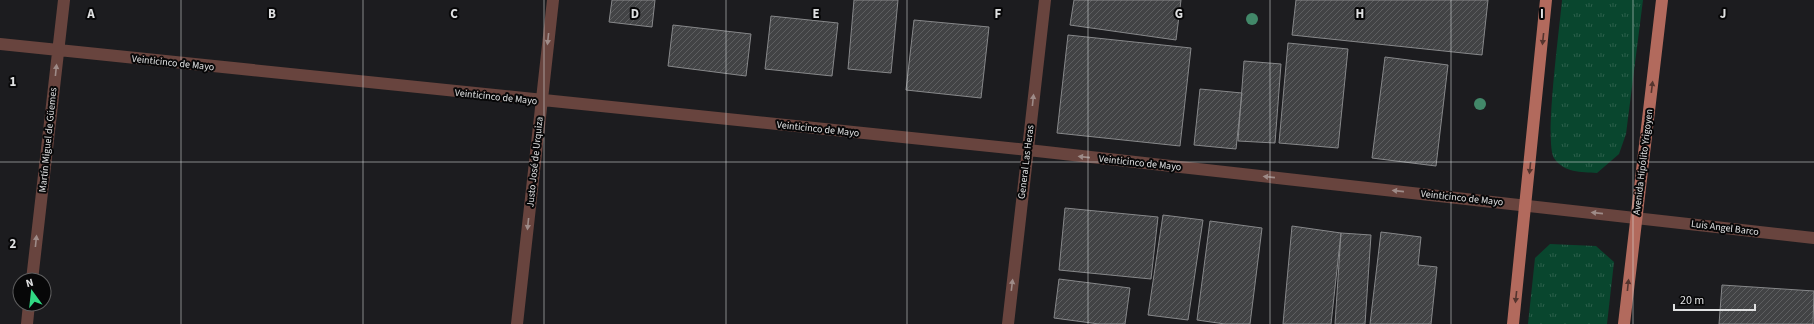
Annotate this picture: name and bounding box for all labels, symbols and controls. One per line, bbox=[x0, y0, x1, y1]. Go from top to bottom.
text: A bbox=[86, 5, 95, 23]
text: B bbox=[268, 5, 276, 23]
text: C bbox=[450, 5, 458, 23]
text: D bbox=[631, 5, 639, 23]
text: E bbox=[812, 5, 820, 23]
text: F bbox=[995, 5, 1002, 23]
text: G bbox=[1175, 5, 1183, 23]
text: H bbox=[1356, 5, 1364, 23]
text: I bbox=[1540, 5, 1544, 23]
text: J bbox=[1720, 5, 1726, 23]
one-way arrow bbox=[545, 33, 552, 45]
one-way arrow bbox=[1539, 33, 1546, 45]
street label: Veinticinco de Mayo bbox=[131, 52, 215, 74]
one-way arrow bbox=[53, 64, 59, 76]
text: 1 bbox=[10, 73, 17, 91]
one-way arrow bbox=[1649, 81, 1655, 93]
street label: Veinticinco de Mayo bbox=[454, 86, 538, 108]
street label: Martín Miguel de Güemes bbox=[36, 87, 60, 193]
one-way arrow bbox=[1030, 94, 1037, 107]
street label: Avenida Hipólito Yrigoyen bbox=[1630, 108, 1656, 216]
street label: Justo José de Urquiza bbox=[523, 116, 547, 208]
street label: Veinticinco de Mayo bbox=[776, 118, 860, 140]
street label: General Las Heras bbox=[1015, 124, 1037, 200]
street label: Veinticinco de Mayo bbox=[1098, 152, 1182, 174]
one-way arrow bbox=[1078, 153, 1090, 160]
one-way arrow bbox=[1527, 162, 1533, 174]
one-way arrow bbox=[1263, 174, 1275, 180]
street label: Veinticinco de Mayo bbox=[1420, 187, 1504, 209]
one-way arrow bbox=[1392, 188, 1404, 194]
one-way arrow bbox=[1591, 210, 1603, 216]
street label: Luis Angel Barco bbox=[1690, 217, 1760, 239]
one-way arrow bbox=[525, 218, 531, 230]
text: 2 bbox=[10, 235, 17, 253]
one-way arrow bbox=[33, 235, 40, 247]
north arrow bbox=[12, 272, 52, 312]
text: N bbox=[24, 275, 35, 291]
one-way arrow bbox=[1009, 279, 1016, 291]
one-way arrow bbox=[1625, 279, 1631, 291]
scale bar bbox=[1674, 286, 1755, 312]
one-way arrow bbox=[1513, 291, 1519, 304]
text: 20 m bbox=[1680, 292, 1704, 309]

